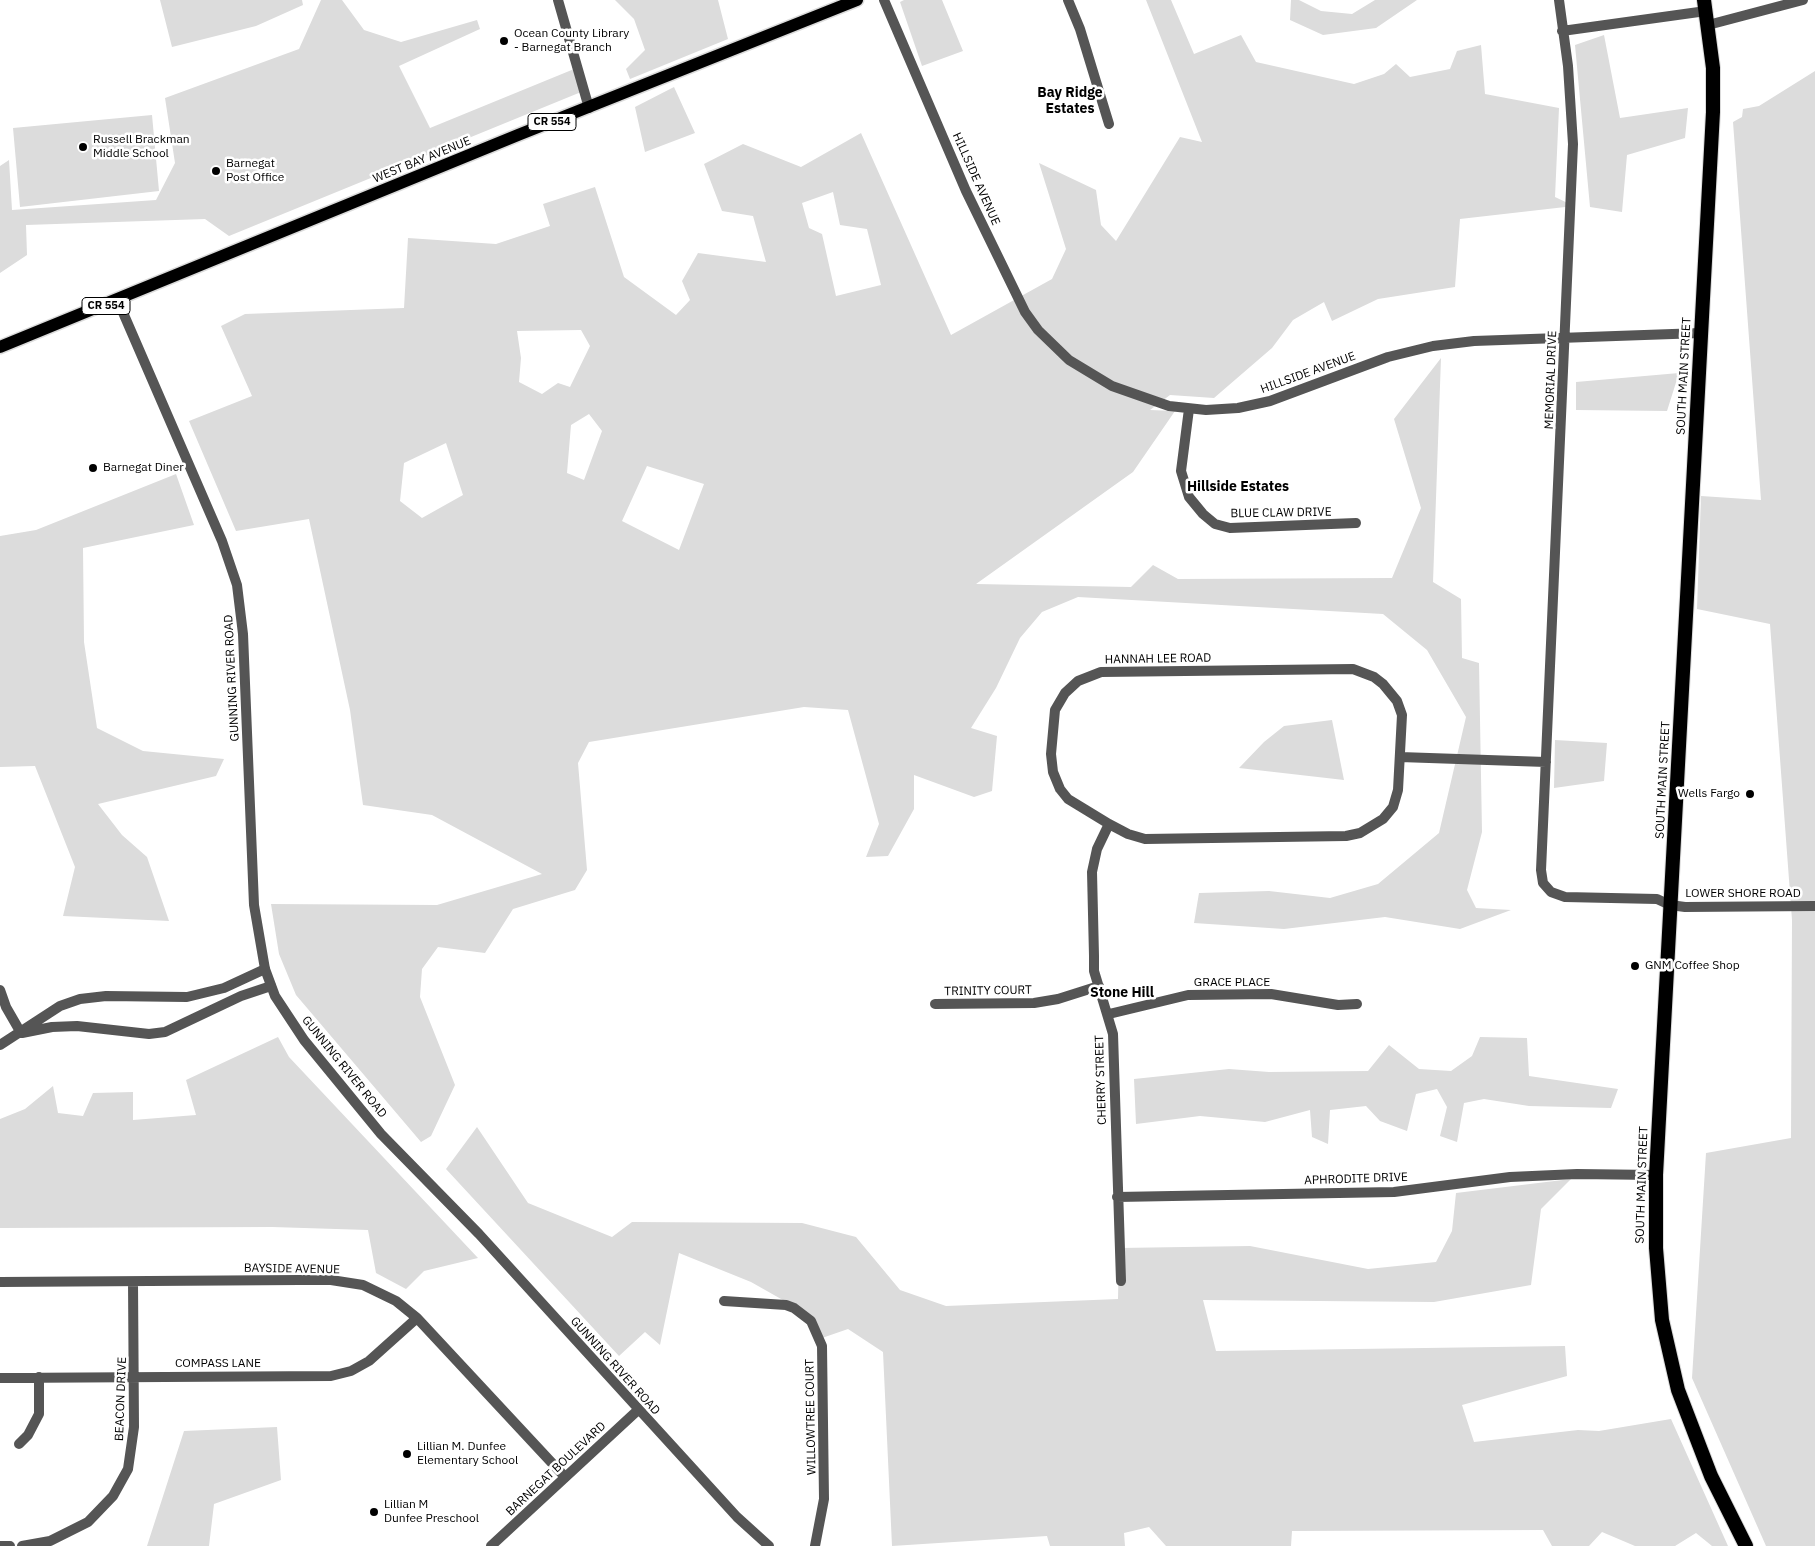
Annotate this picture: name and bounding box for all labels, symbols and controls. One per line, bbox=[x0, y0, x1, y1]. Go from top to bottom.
place label: Ocean County Library - Barnegat Branch bbox=[514, 27, 629, 55]
marker: Ocean County Library - Barnegat Branch bbox=[498, 35, 510, 47]
district label: Bay Ridge Estates bbox=[1037, 85, 1103, 118]
road number: CR 554 bbox=[528, 114, 576, 130]
street label: HILLSIDE AVENUE bbox=[949, 130, 1003, 228]
place label: Russell Brackman Middle School bbox=[93, 133, 190, 161]
street label: WEST BAY AVENUE bbox=[371, 134, 473, 186]
marker: Russell Brackman Middle School bbox=[77, 141, 89, 153]
place label: Barnegat Post Office bbox=[226, 157, 284, 185]
marker: Barnegat Post Office bbox=[210, 165, 222, 177]
road number: CR 554 bbox=[82, 298, 130, 314]
street label: SOUTH MAIN STREET bbox=[1674, 317, 1694, 435]
street label: MEMORIAL DRIVE bbox=[1542, 330, 1560, 430]
street label: HILLSIDE AVENUE bbox=[1259, 349, 1357, 397]
place label: Barnegat Diner bbox=[103, 461, 184, 475]
marker: Barnegat Diner bbox=[87, 462, 99, 474]
district label: Hillside Estates bbox=[1187, 479, 1289, 495]
street label: BLUE CLAW DRIVE bbox=[1230, 505, 1332, 521]
street label: GUNNING RIVER ROAD bbox=[221, 614, 243, 742]
street label: HANNAH LEE ROAD bbox=[1105, 651, 1211, 667]
street label: SOUTH MAIN STREET bbox=[1653, 721, 1673, 839]
place label: Wells Fargo bbox=[1678, 787, 1740, 801]
marker: Wells Fargo bbox=[1744, 788, 1756, 800]
street label: LOWER SHORE ROAD bbox=[1685, 887, 1801, 901]
place label: GNM Coffee Shop bbox=[1645, 959, 1740, 973]
marker: GNM Coffee Shop bbox=[1629, 960, 1641, 972]
street label: GRACE PLACE bbox=[1194, 976, 1270, 990]
street label: TRINITY COURT bbox=[944, 983, 1032, 999]
district label: Stone Hill bbox=[1090, 985, 1154, 1001]
street label: GUNNING RIVER ROAD bbox=[299, 1013, 389, 1121]
street label: CHERRY STREET bbox=[1092, 1035, 1110, 1125]
street label: SOUTH MAIN STREET bbox=[1633, 1126, 1651, 1244]
street label: APHRODITE DRIVE bbox=[1304, 1170, 1408, 1188]
street label: BAYSIDE AVENUE bbox=[244, 1261, 340, 1277]
street label: GUNNING RIVER ROAD bbox=[567, 1314, 663, 1418]
street label: BEACON DRIVE bbox=[112, 1357, 130, 1441]
street label: COMPASS LANE bbox=[175, 1357, 261, 1371]
street label: WILLOWTREE COURT bbox=[803, 1359, 819, 1475]
street label: BARNEGAT BOULEVARD bbox=[503, 1419, 609, 1519]
place label: Lillian M. Dunfee Elementary School bbox=[417, 1440, 518, 1468]
marker: Lillian M. Dunfee Elementary School bbox=[401, 1448, 413, 1460]
place label: Lillian M Dunfee Preschool bbox=[384, 1498, 479, 1526]
marker: Lillian M Dunfee Preschool bbox=[368, 1506, 380, 1518]

